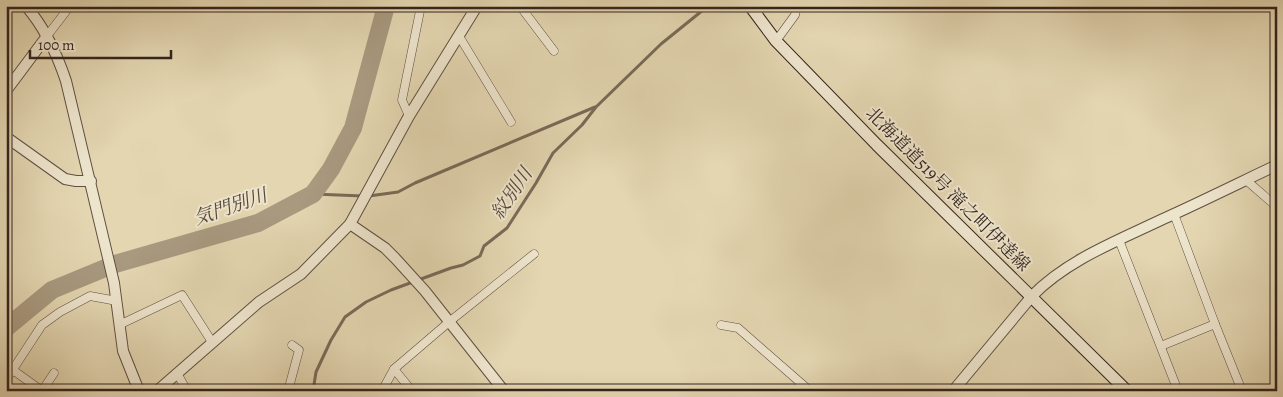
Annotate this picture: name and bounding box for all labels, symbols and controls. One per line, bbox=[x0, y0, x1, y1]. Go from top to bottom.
scale bar bbox=[30, 28, 171, 60]
text: 100 m bbox=[38, 35, 75, 55]
street label: 北海道道519号 滝之町伊達線 bbox=[860, 101, 1036, 277]
water label: 紋別川 bbox=[485, 161, 540, 224]
water label: 気門別川 bbox=[190, 182, 272, 232]

